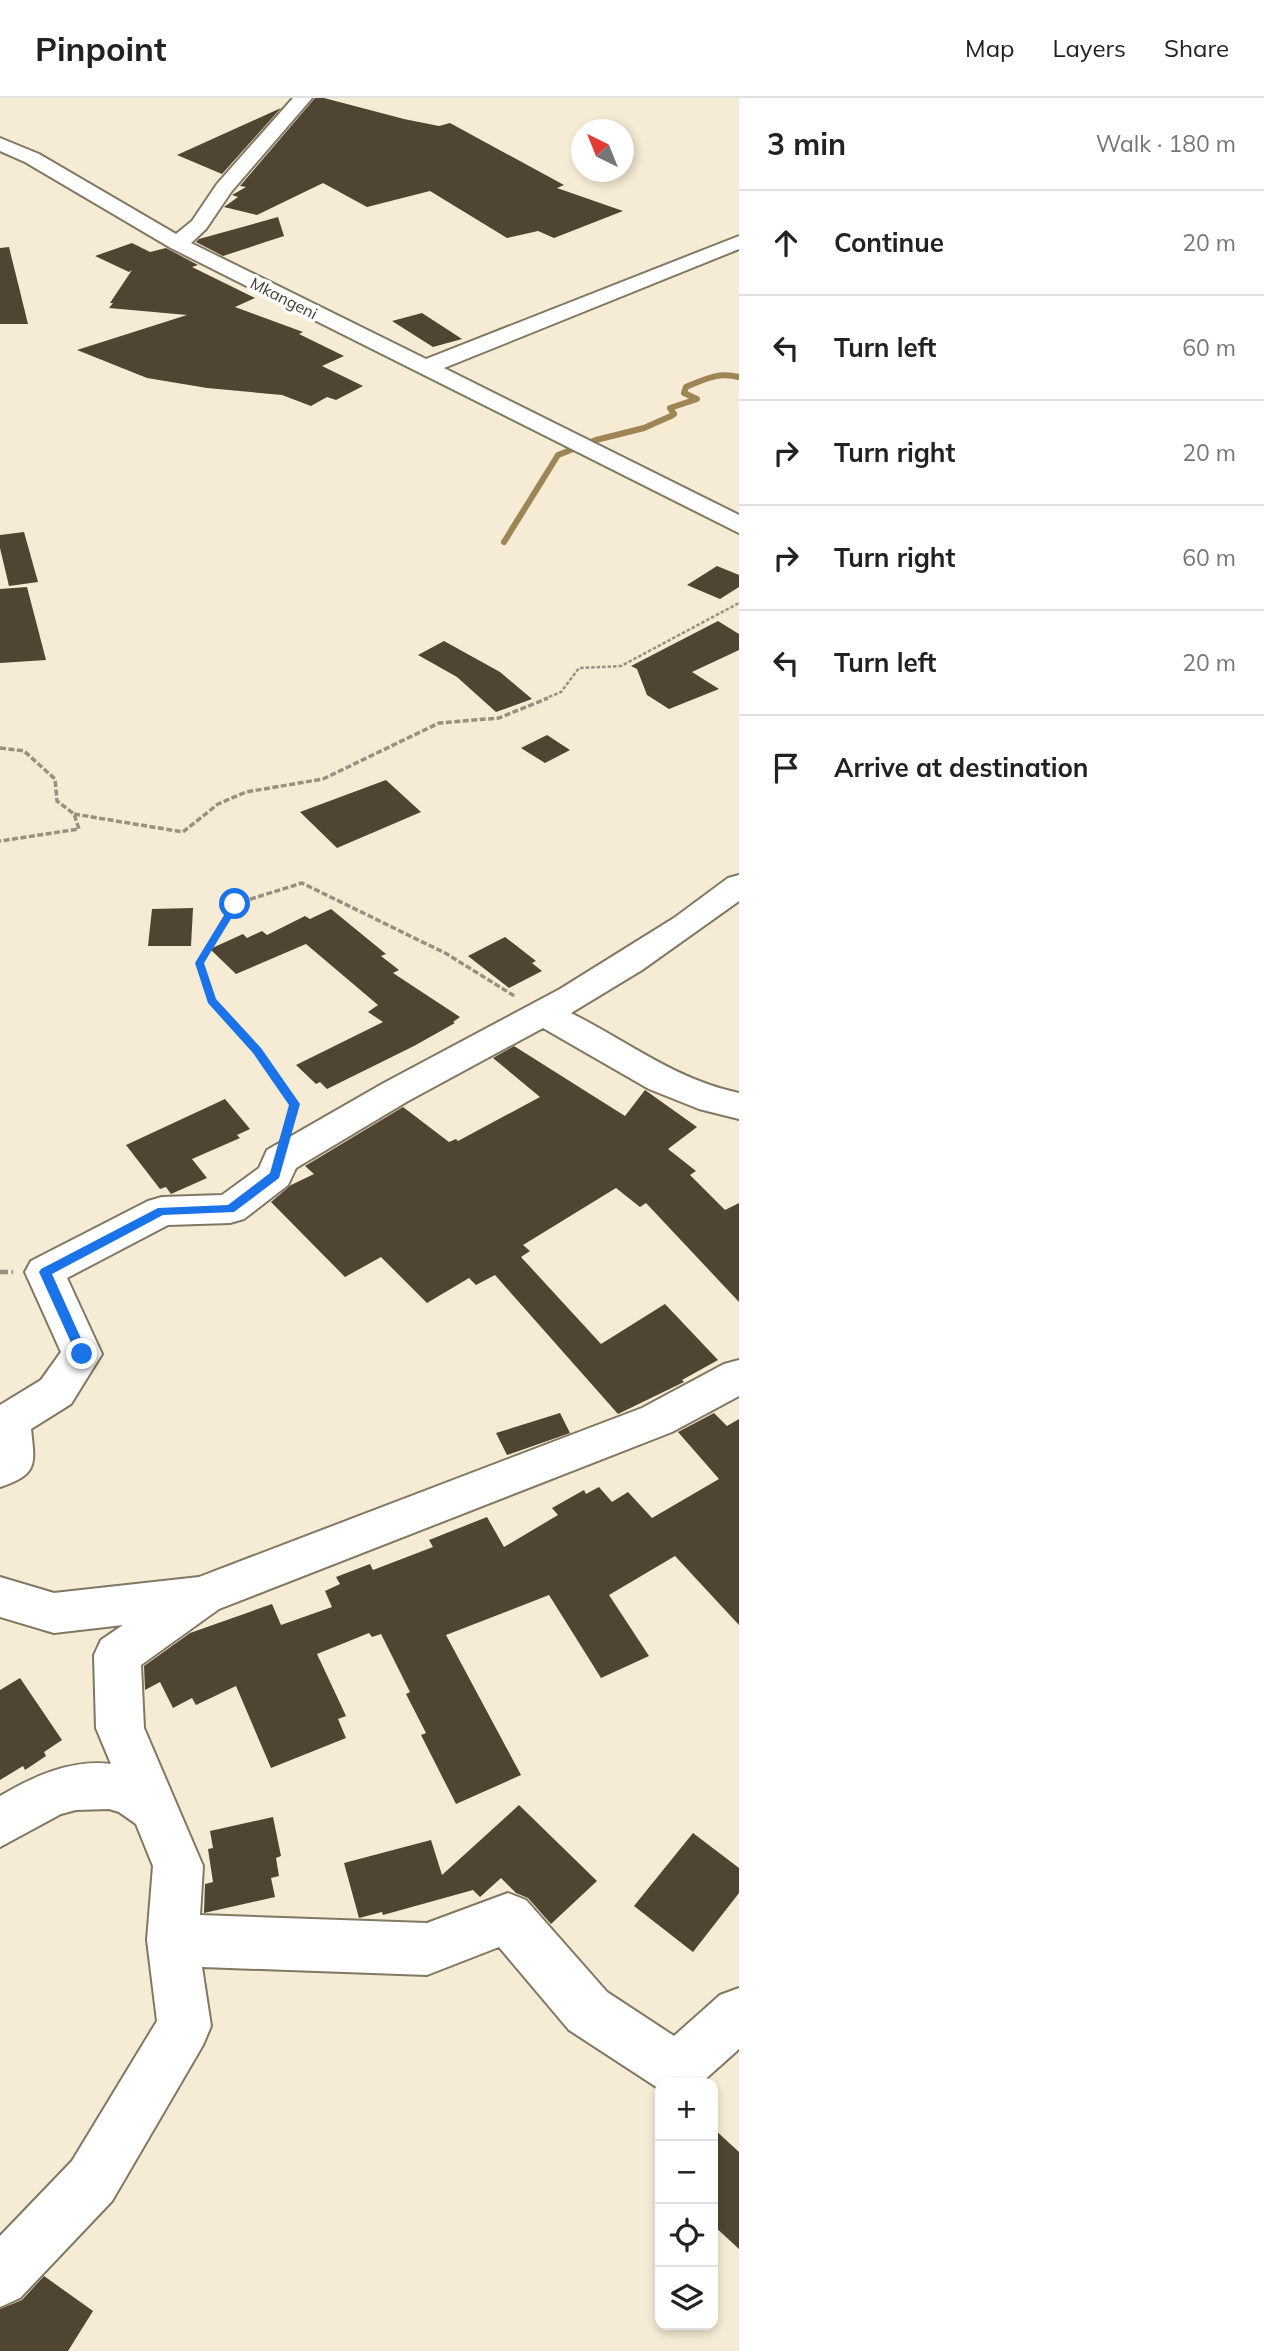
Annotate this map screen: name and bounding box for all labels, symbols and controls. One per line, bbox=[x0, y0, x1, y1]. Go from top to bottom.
text: Pinpoint bbox=[35, 28, 167, 69]
text: Map bbox=[965, 33, 1014, 63]
text: Layers bbox=[1052, 33, 1126, 63]
text: Share bbox=[1164, 33, 1229, 63]
north arrow bbox=[571, 119, 634, 182]
text: 3 min bbox=[767, 125, 846, 163]
text: Walk · 180 m bbox=[1096, 129, 1236, 158]
icon: ahead bbox=[767, 224, 805, 262]
text: Continue bbox=[834, 226, 944, 259]
text: 20 m bbox=[1182, 228, 1236, 257]
street label: Mkangeni bbox=[247, 273, 321, 323]
icon: left bbox=[767, 329, 805, 367]
text: Turn left bbox=[834, 331, 936, 364]
text: 60 m bbox=[1182, 333, 1236, 362]
icon: right bbox=[767, 434, 805, 472]
text: Turn right bbox=[834, 436, 955, 469]
text: 20 m bbox=[1182, 438, 1236, 467]
icon: right bbox=[767, 539, 805, 577]
text: Turn right bbox=[834, 541, 955, 574]
text: 60 m bbox=[1182, 543, 1236, 572]
icon: left bbox=[767, 644, 805, 682]
text: Turn left bbox=[834, 646, 936, 679]
text: 20 m bbox=[1182, 648, 1236, 677]
icon: arrive bbox=[767, 749, 805, 787]
text: Arrive at destination bbox=[834, 751, 1089, 784]
route start bbox=[219, 888, 250, 919]
route end bbox=[66, 1338, 97, 1369]
map controls bbox=[655, 2078, 718, 2330]
button: + bbox=[655, 2078, 718, 2141]
button: − bbox=[655, 2141, 718, 2204]
button: locate bbox=[655, 2204, 718, 2267]
button: layers bbox=[655, 2267, 718, 2330]

